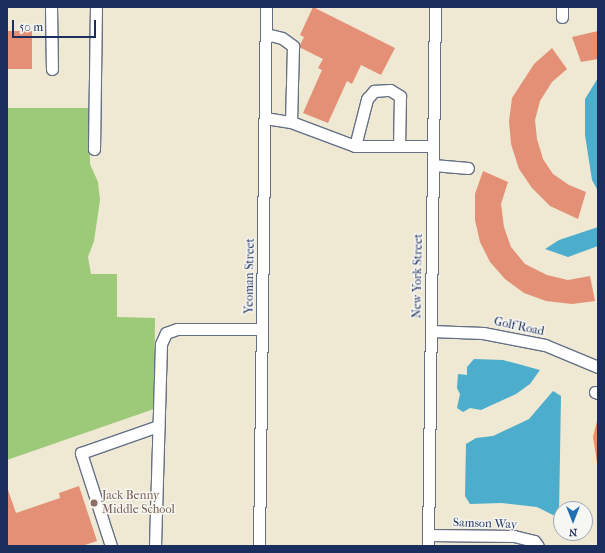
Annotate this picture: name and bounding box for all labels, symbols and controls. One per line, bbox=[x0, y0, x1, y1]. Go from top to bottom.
scale bar bbox=[14, 12, 98, 38]
text: 50 m bbox=[19, 20, 43, 34]
street label: New York Street bbox=[410, 234, 426, 318]
street label: Yeoman Street bbox=[242, 238, 258, 314]
street label: Golf Road bbox=[493, 315, 545, 339]
place label: Jack Benny Middle School bbox=[102, 489, 175, 517]
marker: Jack Benny Middle School bbox=[89, 498, 99, 508]
north arrow bbox=[553, 501, 593, 541]
street label: Samson Way bbox=[453, 516, 517, 532]
text: N bbox=[569, 526, 577, 539]

